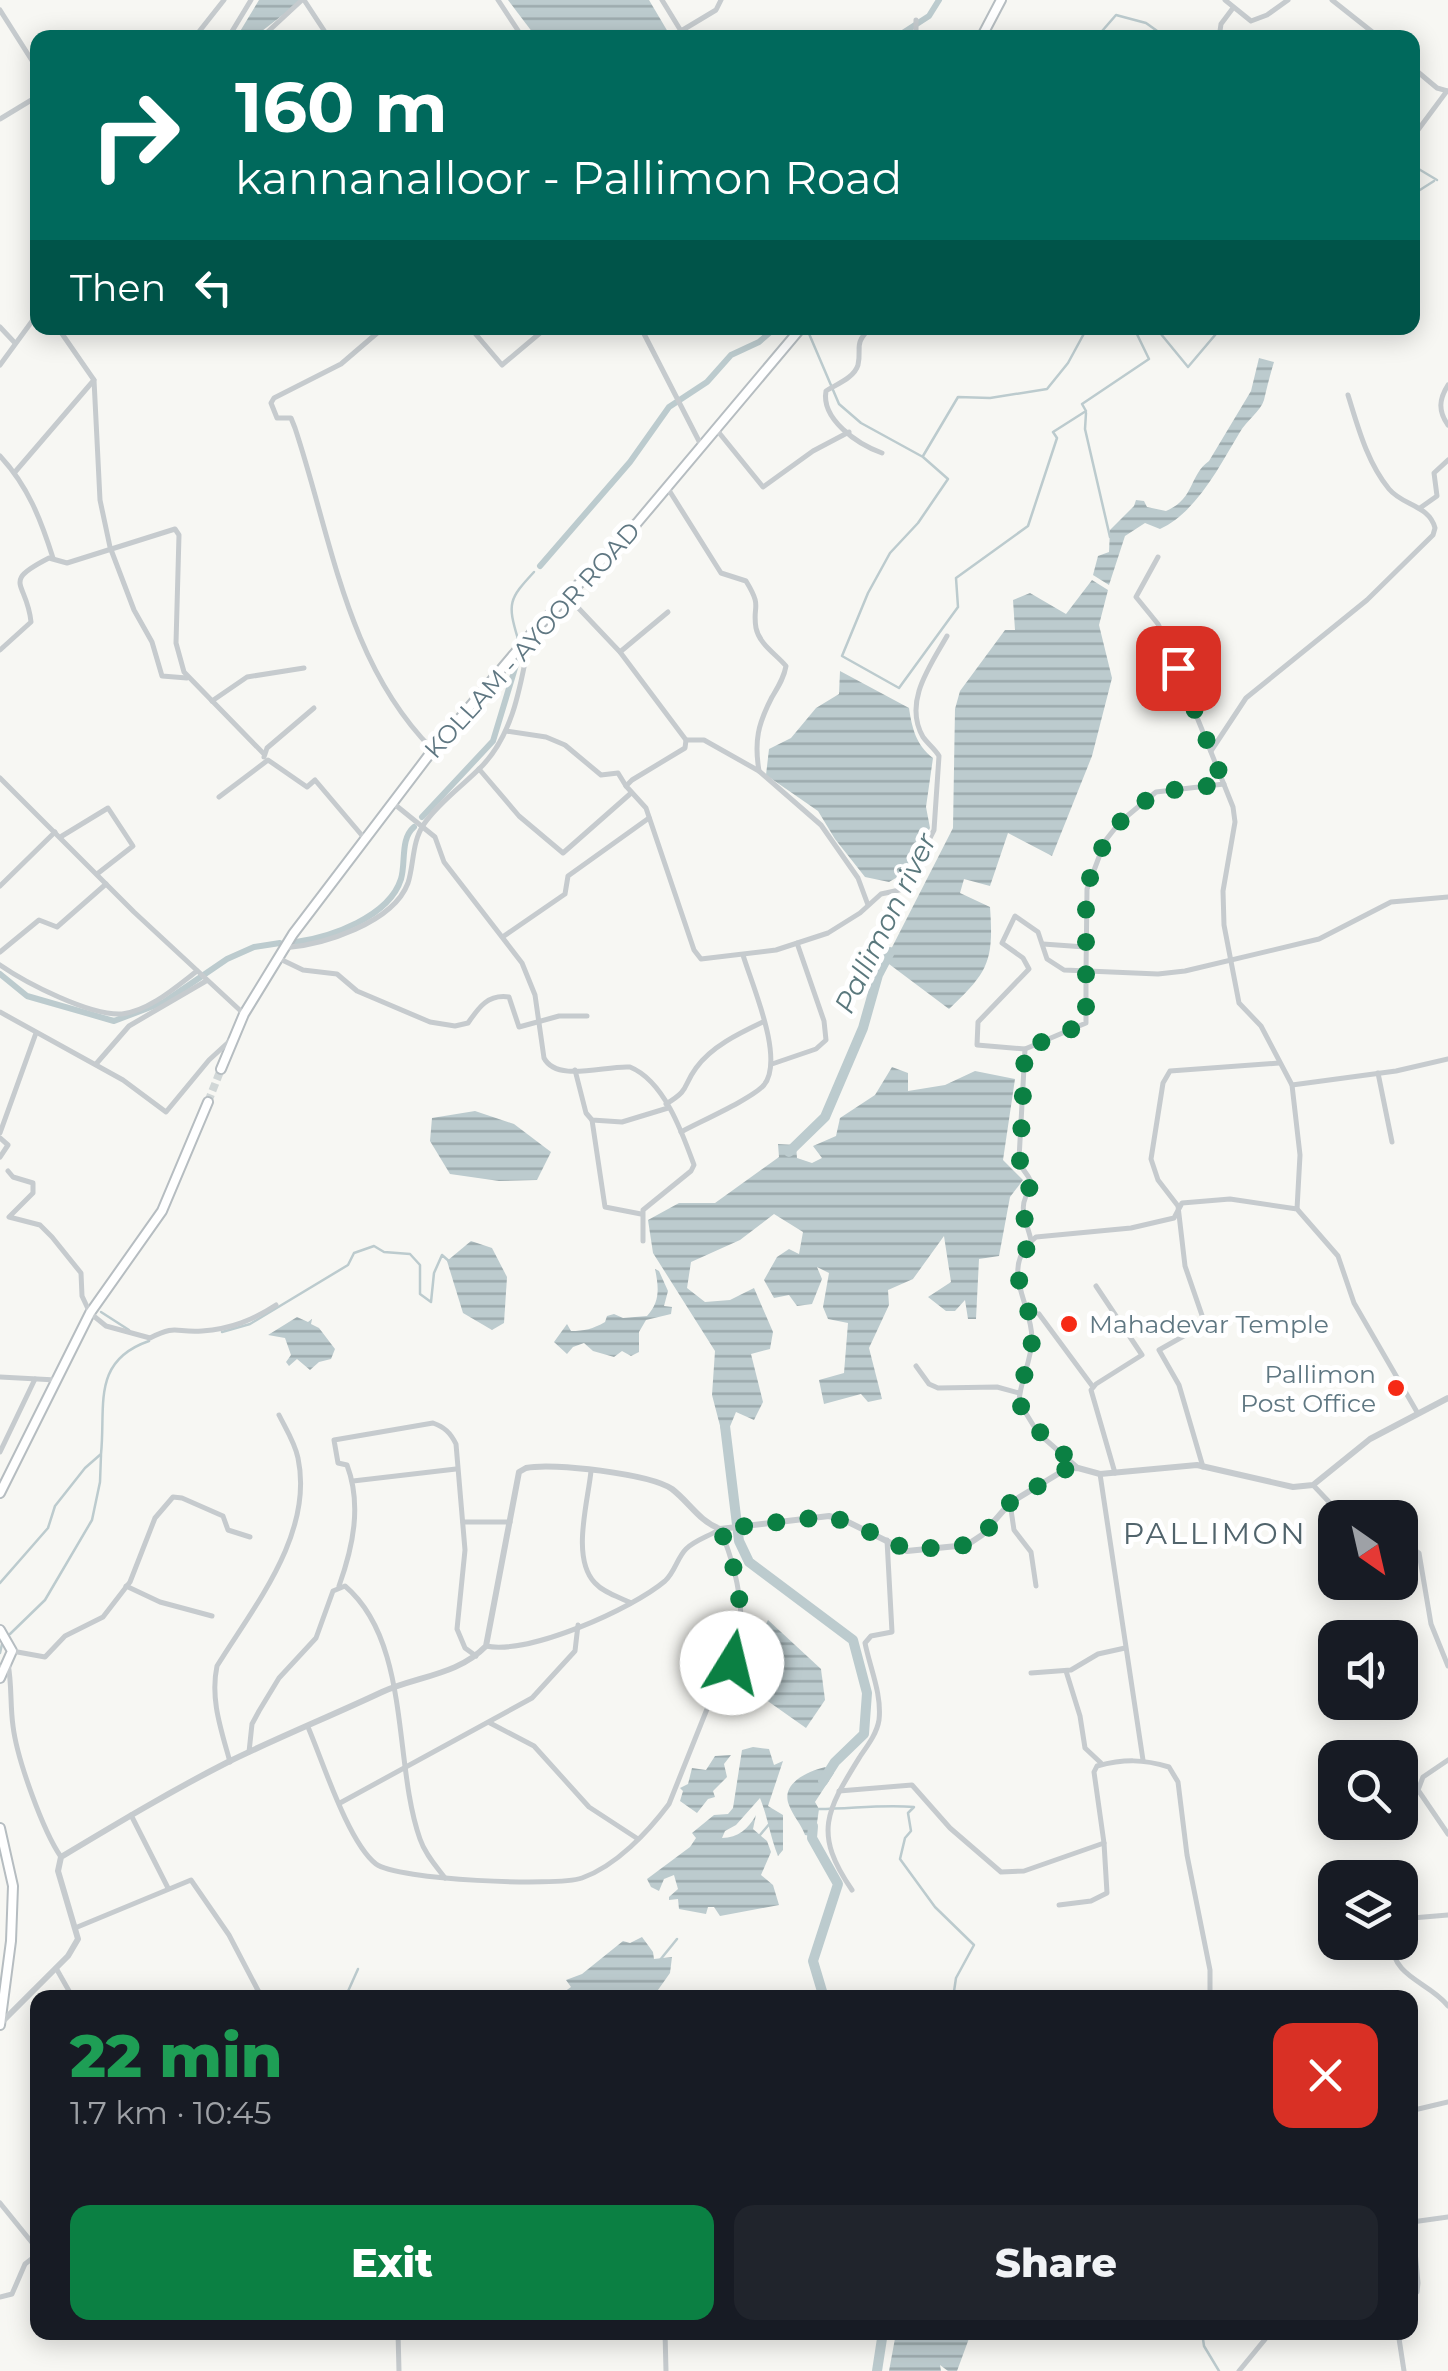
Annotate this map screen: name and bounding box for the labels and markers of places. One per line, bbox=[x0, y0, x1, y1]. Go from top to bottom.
pin bbox=[1136, 626, 1221, 711]
place label: Mahadevar Temple bbox=[1089, 1309, 1329, 1339]
marker: Mahadevar Temple bbox=[1058, 1313, 1080, 1335]
place label: Pallimon Post Office bbox=[1240, 1359, 1376, 1418]
marker: Pallimon Post Office bbox=[1385, 1377, 1407, 1399]

